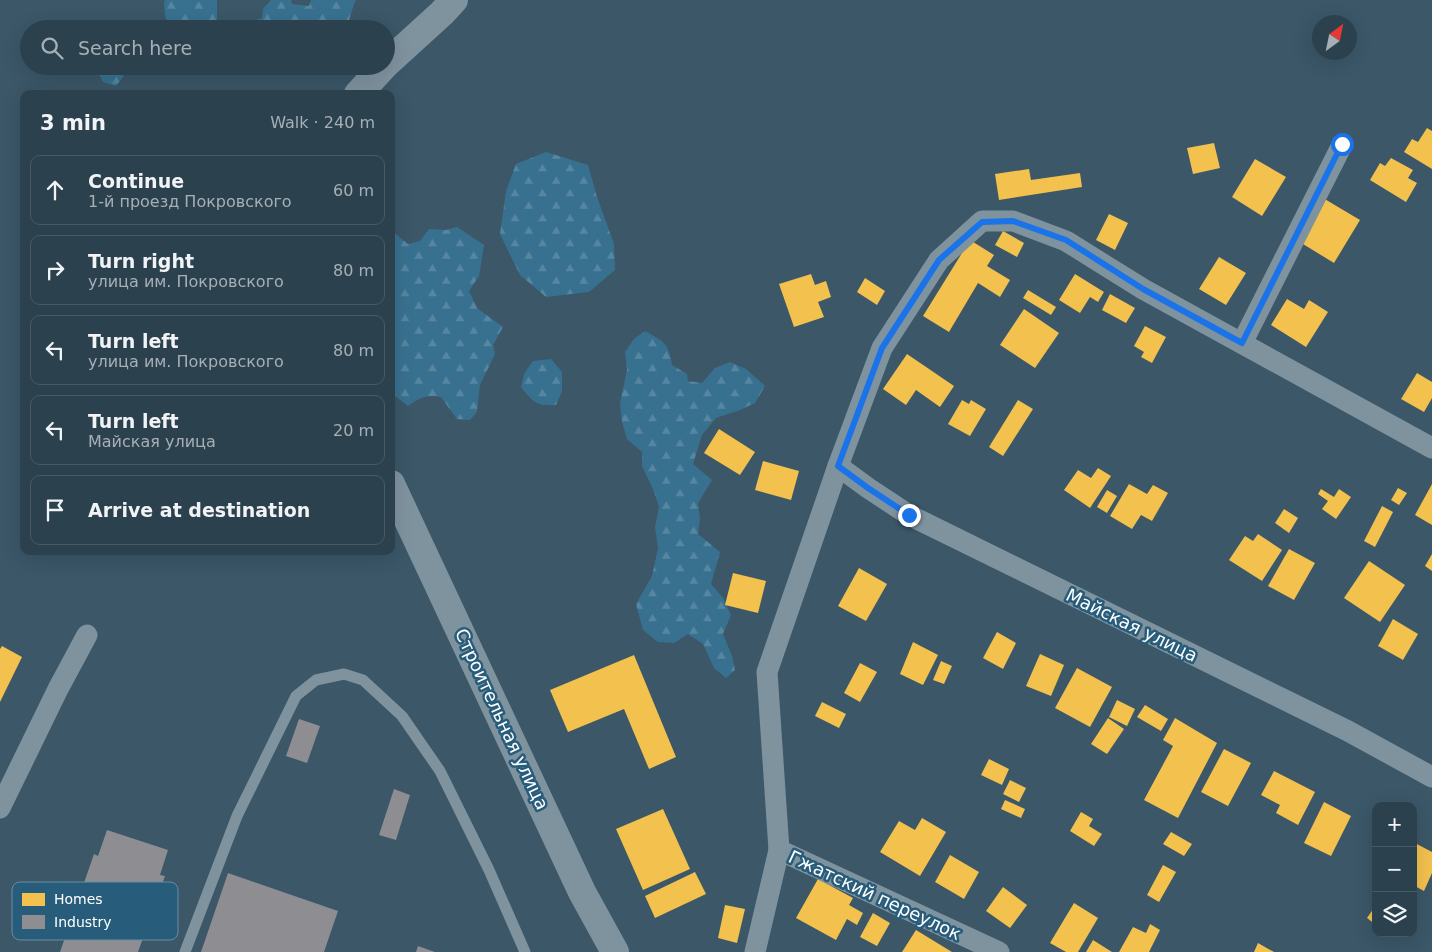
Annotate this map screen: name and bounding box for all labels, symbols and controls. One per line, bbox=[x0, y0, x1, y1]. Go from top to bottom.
north arrow bbox=[1312, 15, 1357, 60]
search box bbox=[20, 20, 395, 75]
icon: search bbox=[38, 34, 66, 62]
text: Search here bbox=[78, 37, 192, 59]
text: 3 min bbox=[40, 111, 106, 135]
text: Walk · 240 m bbox=[270, 113, 375, 132]
route start bbox=[1331, 133, 1354, 156]
text: Continue bbox=[88, 170, 184, 192]
icon: ahead bbox=[41, 176, 69, 204]
text: 60 m bbox=[333, 181, 374, 200]
text: 1-й проезд Покровского bbox=[88, 192, 292, 211]
text: Turn right bbox=[88, 250, 194, 272]
icon: right bbox=[41, 256, 69, 284]
text: 80 m bbox=[333, 261, 374, 280]
text: улица им. Покровского bbox=[88, 272, 284, 291]
text: Turn left bbox=[88, 330, 179, 352]
icon: left bbox=[41, 336, 69, 364]
text: 80 m bbox=[333, 341, 374, 360]
text: улица им. Покровского bbox=[88, 352, 284, 371]
text: Turn left bbox=[88, 410, 179, 432]
icon: left bbox=[41, 416, 69, 444]
text: 20 m bbox=[333, 421, 374, 440]
text: Майская улица bbox=[88, 432, 216, 451]
icon: arrive bbox=[41, 496, 69, 524]
text: Arrive at destination bbox=[88, 499, 310, 521]
route end bbox=[898, 504, 921, 527]
street label: Майская улица bbox=[1063, 584, 1201, 666]
street label: Строительная улица bbox=[451, 625, 553, 813]
map controls bbox=[1372, 802, 1417, 937]
button: + bbox=[1372, 802, 1417, 847]
street label: Гжатский переулок bbox=[785, 846, 965, 944]
button: − bbox=[1372, 847, 1417, 892]
legend bbox=[12, 882, 178, 940]
text: Homes bbox=[54, 891, 103, 907]
button: layers bbox=[1372, 892, 1417, 937]
text: Industry bbox=[54, 914, 112, 930]

